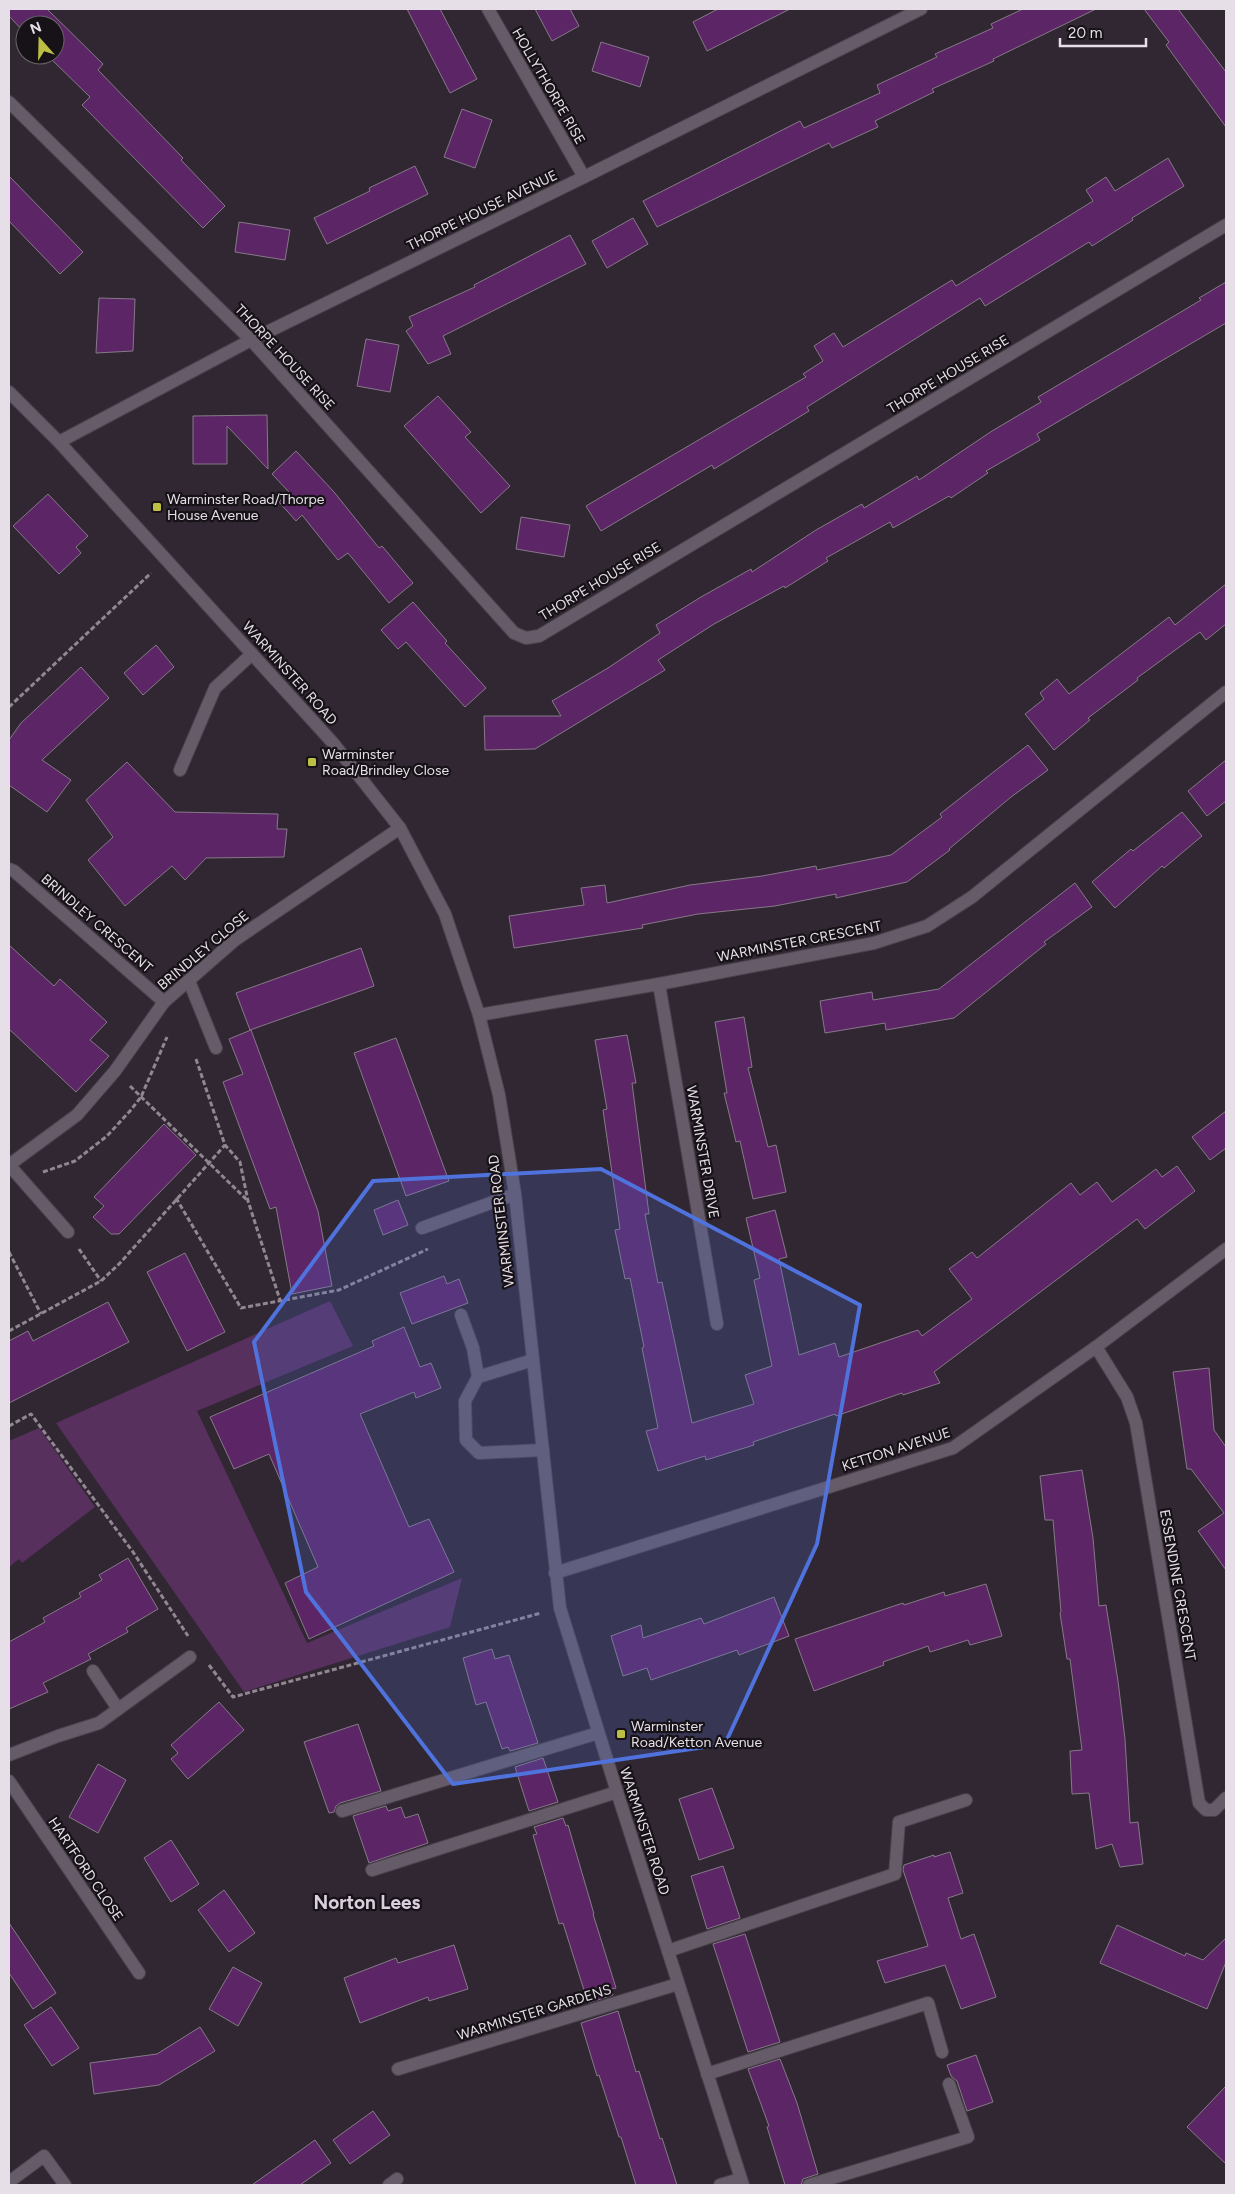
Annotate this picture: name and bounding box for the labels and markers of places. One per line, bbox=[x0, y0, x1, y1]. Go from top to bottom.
place label: Warminster Road/Thorpe House Avenue bbox=[167, 491, 325, 524]
marker: Warminster Road/Thorpe House Avenue bbox=[151, 501, 163, 513]
place label: Warminster Road/Brindley Close bbox=[322, 746, 449, 779]
marker: Warminster Road/Brindley Close bbox=[306, 756, 318, 768]
place label: Warminster Road/Ketton Avenue bbox=[631, 1718, 762, 1751]
marker: Warminster Road/Ketton Avenue bbox=[615, 1728, 627, 1740]

